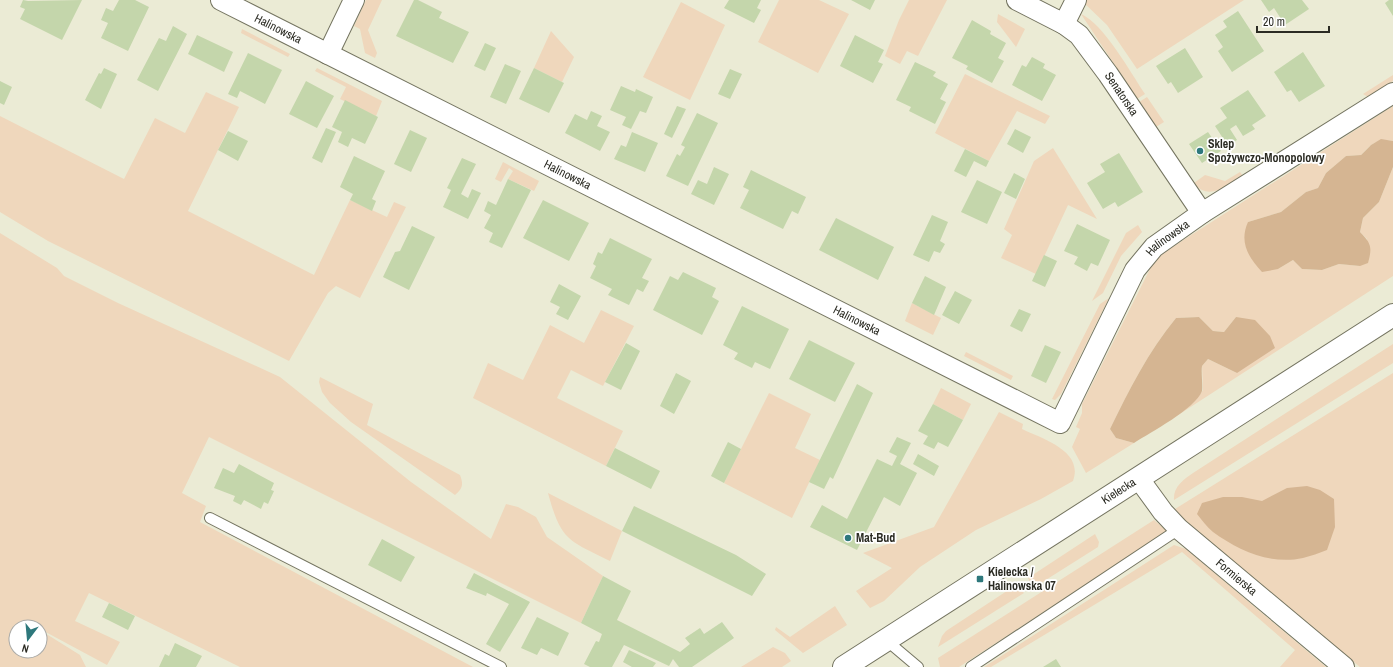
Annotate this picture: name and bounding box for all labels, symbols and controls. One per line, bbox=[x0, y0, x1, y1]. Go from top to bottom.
scale bar bbox=[1257, 8, 1329, 34]
street label: Halinowska bbox=[252, 10, 305, 48]
text: 20 m bbox=[1263, 14, 1285, 30]
street label: Senatorska bbox=[1101, 69, 1142, 119]
place label: Sklep Spożywczo-Monopolowy bbox=[1208, 136, 1325, 166]
marker: Sklep Spożywczo-Monopolowy bbox=[1195, 146, 1205, 156]
street label: Halinowska bbox=[541, 156, 594, 194]
street label: Halinowska bbox=[1142, 216, 1193, 259]
street label: Halinowska bbox=[830, 302, 884, 339]
street label: Kielecka bbox=[1098, 474, 1139, 508]
place label: Mat-Bud bbox=[856, 530, 895, 546]
marker: Mat-Bud bbox=[843, 533, 853, 543]
street label: Formierska bbox=[1212, 555, 1261, 599]
place label: Kielecka / Halinowska 07 bbox=[988, 564, 1056, 594]
marker: Kielecka / Halinowska 07 bbox=[975, 574, 985, 584]
north arrow bbox=[8, 619, 48, 659]
text: N bbox=[20, 641, 30, 656]

